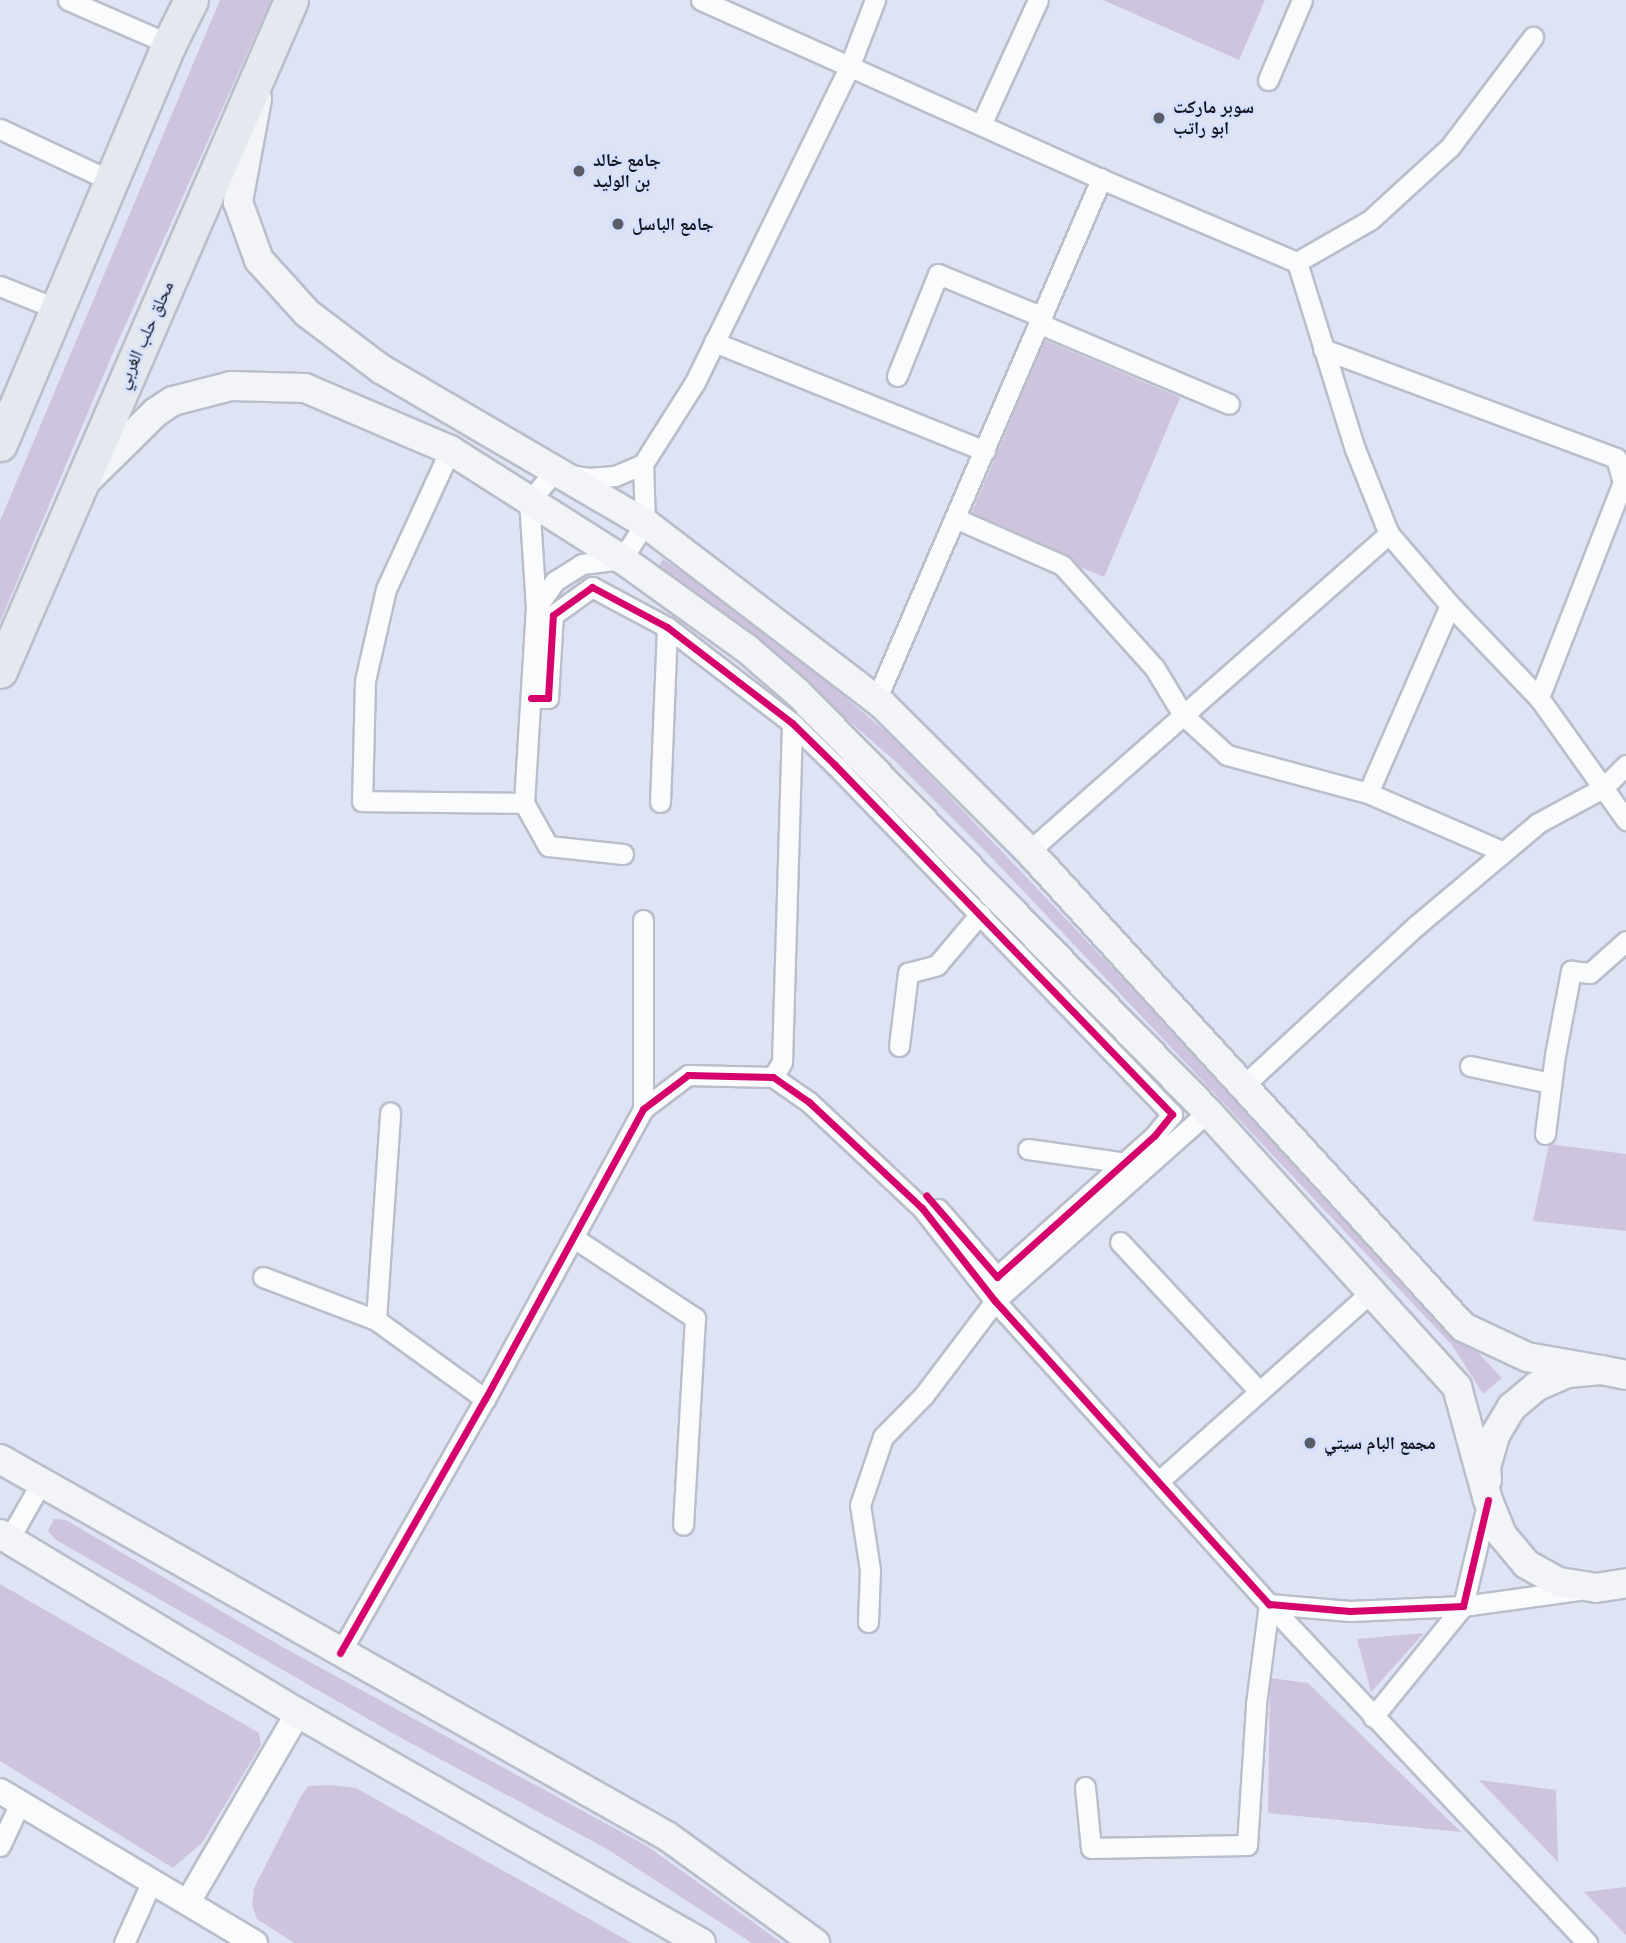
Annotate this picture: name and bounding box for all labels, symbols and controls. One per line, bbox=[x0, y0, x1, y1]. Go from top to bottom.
place label: سوبر ماركت ابو راتب bbox=[1173, 97, 1254, 140]
marker: سوبر ماركت ابو راتب bbox=[1151, 110, 1167, 126]
place label: جامع خالد بن الوليد bbox=[593, 150, 661, 192]
marker: جامع خالد بن الوليد bbox=[571, 163, 587, 179]
place label: جامع الباسل bbox=[632, 213, 714, 235]
marker: جامع الباسل bbox=[610, 216, 626, 232]
street label: محلق حلب الغربي bbox=[112, 278, 178, 392]
place label: مجمع البام سيتي bbox=[1324, 1432, 1436, 1454]
marker: مجمع البام سيتي bbox=[1302, 1435, 1318, 1451]

